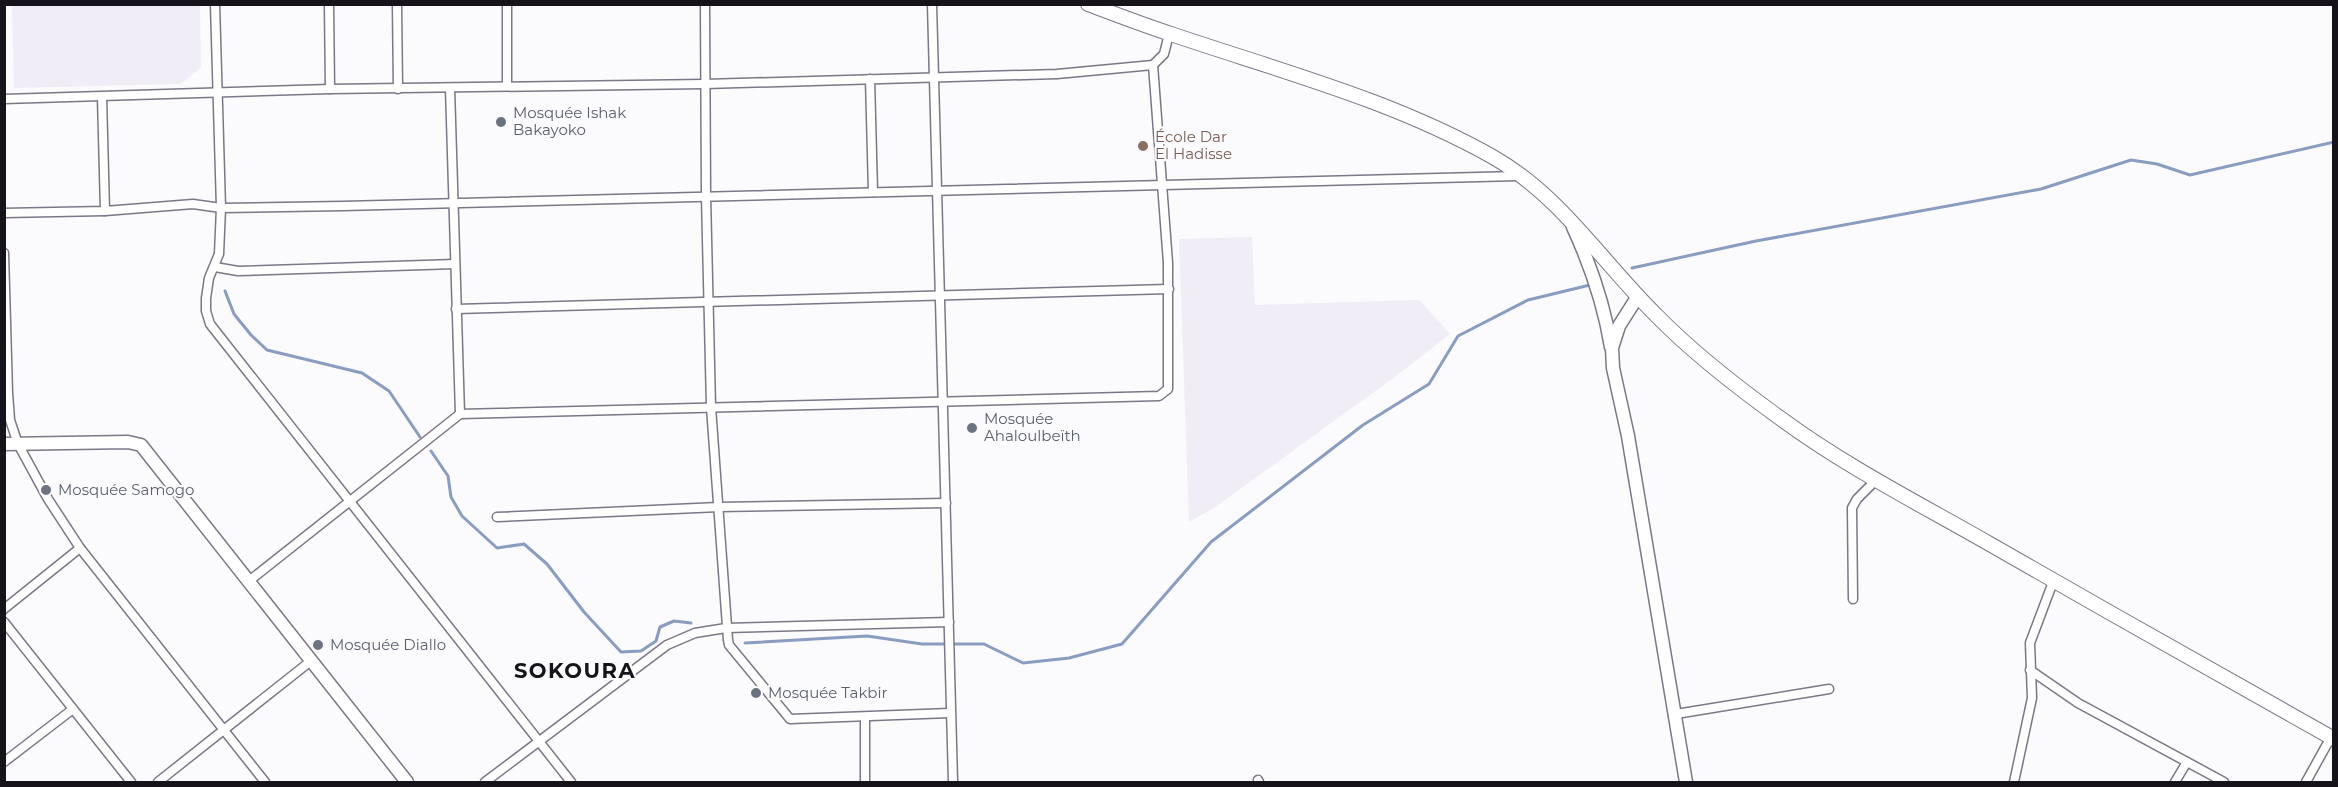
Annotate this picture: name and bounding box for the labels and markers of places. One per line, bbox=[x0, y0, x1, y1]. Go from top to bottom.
place label: Mosquée Ishak Bakayoko bbox=[513, 103, 626, 139]
marker: Mosquée Ishak Bakayoko bbox=[494, 115, 508, 129]
place label: École Dar El Hadisse bbox=[1155, 127, 1232, 163]
marker: École Dar El Hadisse bbox=[1136, 139, 1150, 153]
place label: Mosquée Ahaloulbeïth bbox=[984, 409, 1081, 445]
marker: Mosquée Ahaloulbeïth bbox=[965, 421, 979, 435]
place label: Mosquée Samogo bbox=[58, 480, 194, 499]
marker: Mosquée Samogo bbox=[39, 483, 53, 497]
place label: Mosquée Diallo bbox=[330, 635, 446, 654]
marker: Mosquée Diallo bbox=[311, 638, 325, 652]
place label: Mosquée Takbir bbox=[768, 683, 888, 702]
marker: Mosquée Takbir bbox=[749, 686, 763, 700]

